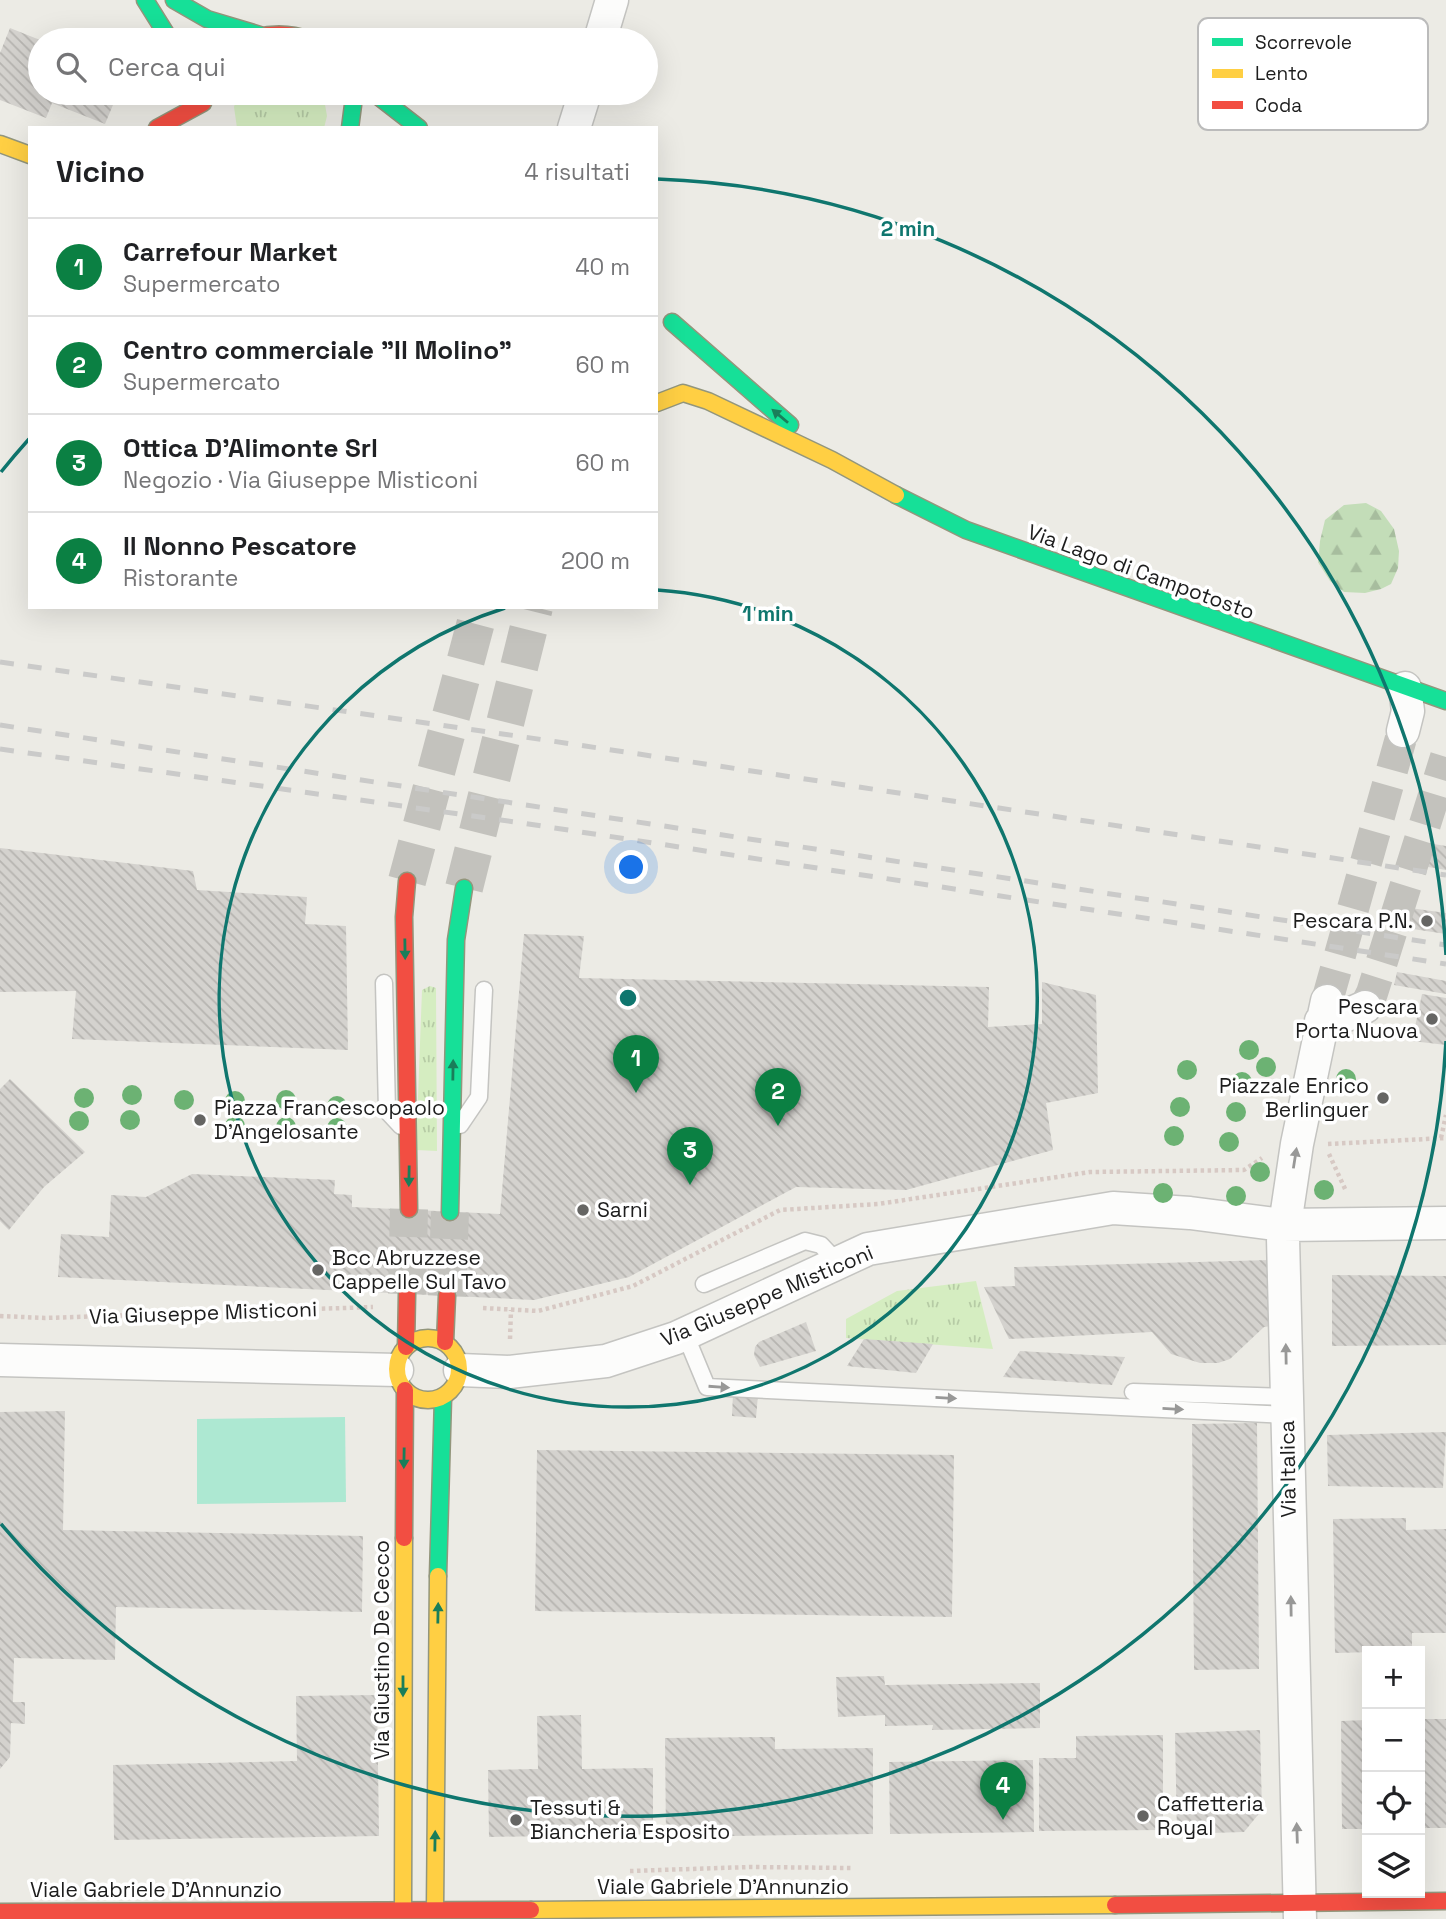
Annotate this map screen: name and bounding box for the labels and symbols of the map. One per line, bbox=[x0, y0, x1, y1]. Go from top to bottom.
legend bbox=[1198, 18, 1428, 130]
text: Scorrevole bbox=[1255, 30, 1352, 55]
text: Lento bbox=[1255, 61, 1308, 86]
text: Coda bbox=[1255, 93, 1302, 118]
text: 2 min bbox=[881, 215, 935, 242]
one-way arrow bbox=[771, 408, 789, 424]
street label: Via Lago di Campotosto bbox=[1024, 518, 1258, 625]
text: 1 min bbox=[742, 600, 794, 627]
your location bbox=[614, 850, 648, 884]
place label: Pescara P.N. bbox=[1293, 907, 1413, 934]
marker: Pescara P.N. bbox=[1419, 913, 1435, 929]
one-way arrow bbox=[399, 938, 411, 960]
centre of rings bbox=[616, 986, 640, 1010]
place label: Pescara Porta Nuova bbox=[1295, 993, 1418, 1044]
marker: Pescara Porta Nuova bbox=[1424, 1011, 1440, 1027]
pin: 1 bbox=[613, 1035, 659, 1093]
one-way arrow bbox=[448, 1059, 459, 1081]
pin: 2 bbox=[755, 1068, 801, 1126]
place label: Piazzale Enrico Berlinguer bbox=[1219, 1072, 1369, 1123]
marker: Piazzale Enrico Berlinguer bbox=[1375, 1090, 1391, 1106]
place label: Piazza Francescopaolo D'Angelosante bbox=[214, 1094, 445, 1145]
marker: Piazza Francescopaolo D'Angelosante bbox=[192, 1112, 208, 1128]
pin: 3 bbox=[667, 1127, 713, 1185]
one-way arrow bbox=[1290, 1147, 1301, 1169]
one-way arrow bbox=[404, 1166, 415, 1188]
place label: Sarni bbox=[597, 1196, 648, 1223]
marker: Sarni bbox=[575, 1202, 591, 1218]
street label: Via Giuseppe Misticoni bbox=[656, 1238, 877, 1353]
place label: Bcc Abruzzese Cappelle Sul Tavo bbox=[332, 1244, 507, 1295]
marker: Bcc Abruzzese Cappelle Sul Tavo bbox=[310, 1262, 326, 1278]
street label: Via Giuseppe Misticoni bbox=[88, 1295, 318, 1330]
one-way arrow bbox=[1280, 1342, 1291, 1364]
one-way arrow bbox=[708, 1382, 730, 1393]
one-way arrow bbox=[935, 1392, 957, 1403]
one-way arrow bbox=[1162, 1403, 1184, 1414]
street label: Via Italica bbox=[1273, 1420, 1302, 1518]
one-way arrow bbox=[398, 1448, 410, 1470]
street label: Via Giustino De Cecco bbox=[368, 1540, 395, 1760]
one-way arrow bbox=[1285, 1594, 1297, 1616]
one-way arrow bbox=[432, 1602, 444, 1624]
one-way arrow bbox=[397, 1675, 409, 1697]
pin: 4 bbox=[980, 1762, 1026, 1820]
place label: Caffetteria Royal bbox=[1157, 1790, 1264, 1841]
place label: Tessuti & Biancheria Esposito bbox=[530, 1794, 730, 1845]
marker: Caffetteria Royal bbox=[1135, 1808, 1151, 1824]
marker: Tessuti & Biancheria Esposito bbox=[508, 1812, 524, 1828]
one-way arrow bbox=[1291, 1822, 1303, 1844]
one-way arrow bbox=[429, 1830, 441, 1852]
street label: Viale Gabriele D'Annunzio bbox=[597, 1873, 849, 1900]
street label: Viale Gabriele D'Annunzio bbox=[30, 1876, 282, 1903]

